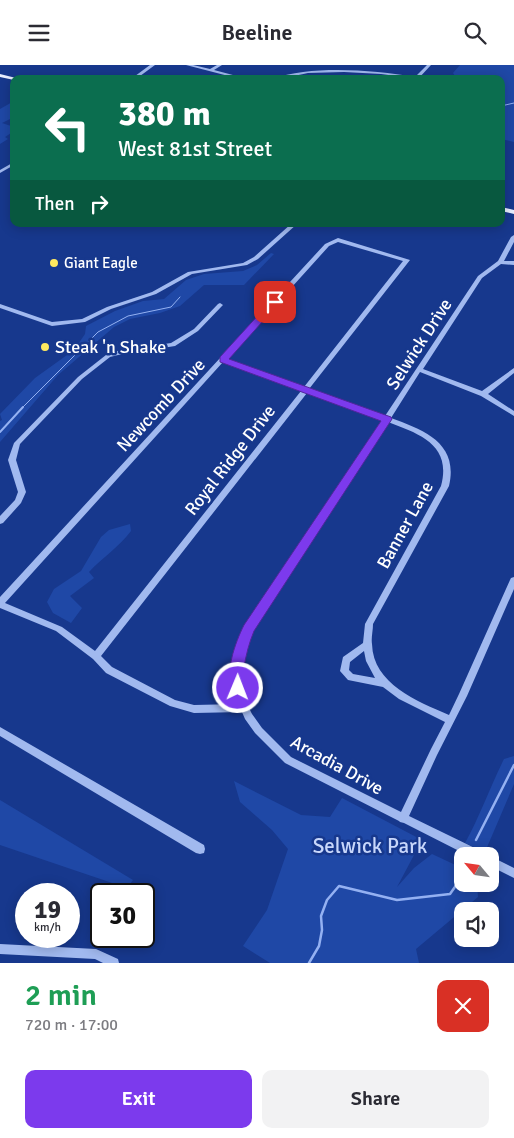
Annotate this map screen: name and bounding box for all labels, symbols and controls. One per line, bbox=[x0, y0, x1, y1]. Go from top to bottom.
icon: menu bbox=[25, 19, 53, 47]
text: Beeline bbox=[221, 19, 293, 46]
icon: search bbox=[461, 19, 489, 47]
text: 380 m bbox=[118, 92, 211, 135]
icon: left bbox=[35, 95, 100, 160]
text: West 81st Street bbox=[118, 135, 272, 162]
icon: right bbox=[85, 190, 113, 218]
text: Then bbox=[35, 192, 75, 216]
place label: Giant Eagle bbox=[64, 254, 138, 272]
marker: Giant Eagle bbox=[48, 257, 60, 269]
pin bbox=[254, 281, 296, 323]
icon: arrive bbox=[261, 288, 289, 316]
street label: Selwick Drive bbox=[381, 294, 457, 394]
place label: Steak 'n Shake bbox=[55, 336, 166, 358]
marker: Steak 'n Shake bbox=[39, 341, 51, 353]
street label: Newcomb Drive bbox=[112, 354, 210, 456]
street label: Royal Ridge Drive bbox=[180, 400, 280, 520]
street label: Banner Lane bbox=[372, 478, 438, 572]
position arrow bbox=[211, 661, 263, 713]
street label: Arcadia Drive bbox=[287, 731, 387, 799]
park label: Selwick Park bbox=[313, 833, 428, 859]
north arrow bbox=[454, 847, 499, 893]
map controls bbox=[454, 847, 499, 947]
speed limit sign: 30 bbox=[90, 883, 155, 948]
text: 19 bbox=[34, 894, 61, 925]
button: sound bbox=[454, 902, 499, 947]
text: km/h bbox=[34, 920, 61, 935]
text: 2 min bbox=[25, 977, 97, 1014]
button: close bbox=[437, 980, 489, 1032]
text: 720 m · 17:00 bbox=[25, 1015, 118, 1035]
button: Exit bbox=[25, 1070, 252, 1128]
button: Share bbox=[262, 1070, 489, 1128]

